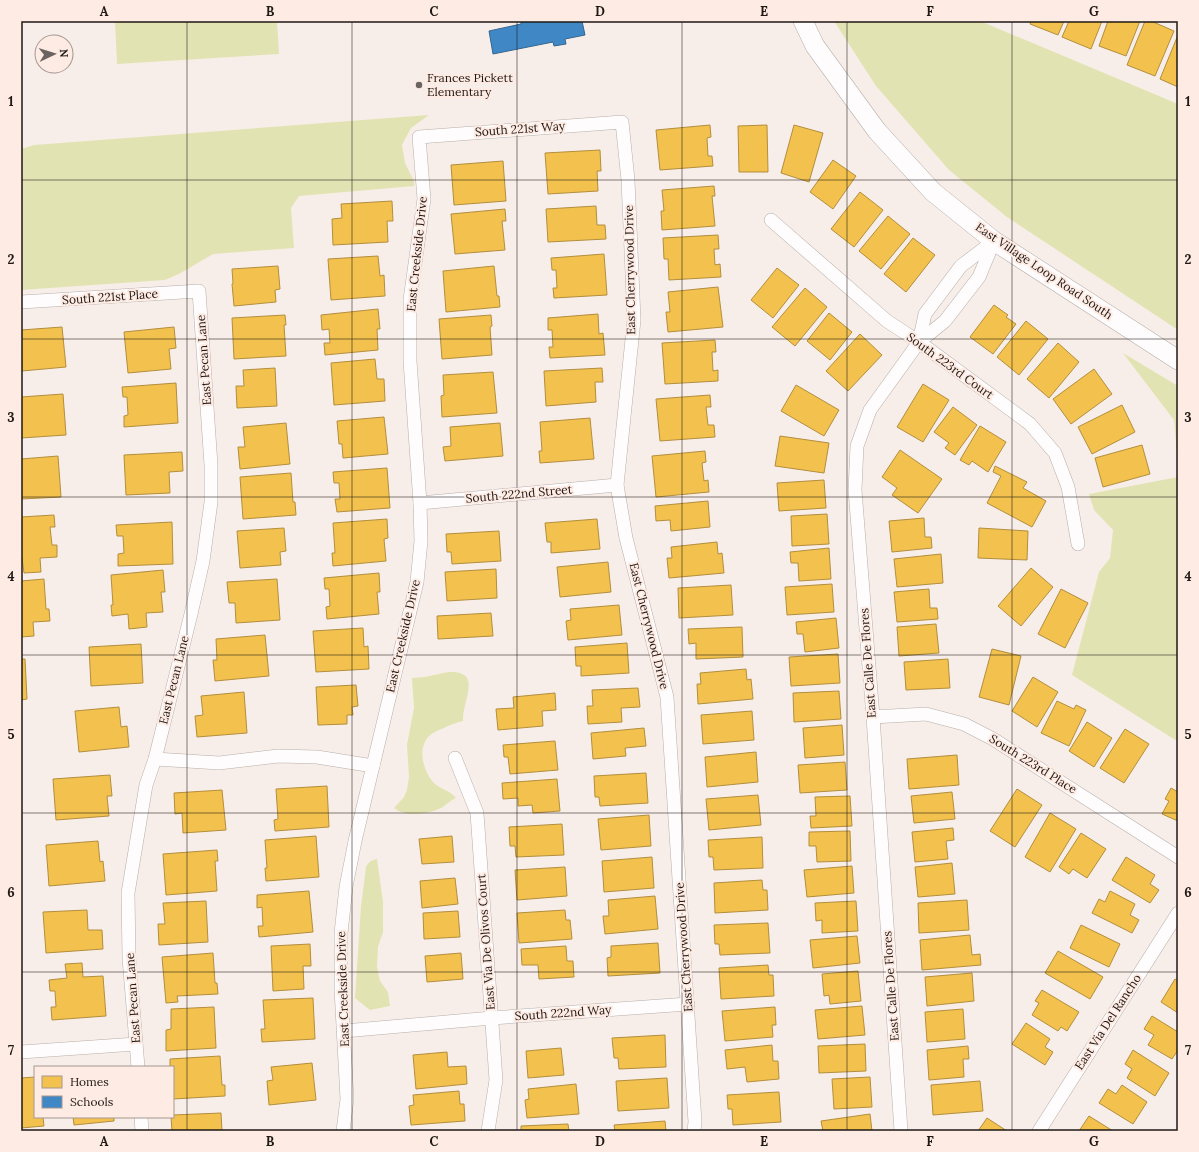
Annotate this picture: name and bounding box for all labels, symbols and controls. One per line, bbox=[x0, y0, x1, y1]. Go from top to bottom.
text: A bbox=[100, 3, 109, 20]
text: B bbox=[266, 3, 275, 20]
text: C bbox=[430, 3, 439, 20]
text: D bbox=[595, 3, 605, 20]
text: E bbox=[760, 3, 768, 20]
text: F bbox=[926, 3, 934, 20]
text: G bbox=[1089, 3, 1099, 20]
north arrow bbox=[34, 34, 74, 74]
text: N bbox=[57, 49, 71, 59]
place label: Frances Pickett Elementary bbox=[427, 70, 513, 99]
marker: Frances Pickett Elementary bbox=[414, 80, 424, 90]
text: 1 bbox=[8, 93, 14, 110]
text: 1 bbox=[1185, 93, 1191, 110]
street label: South 221st Way bbox=[474, 118, 566, 139]
street label: East Creekside Drive bbox=[403, 195, 430, 312]
street label: East Cherrywood Drive bbox=[621, 204, 638, 335]
street label: East Village Loop Road South bbox=[973, 219, 1116, 322]
text: 2 bbox=[8, 251, 15, 268]
text: 2 bbox=[1185, 251, 1192, 268]
street label: South 221st Place bbox=[62, 286, 159, 307]
street label: East Pecan Lane bbox=[193, 314, 214, 406]
street label: South 223rd Court bbox=[904, 329, 997, 402]
text: 3 bbox=[7, 409, 15, 426]
text: 3 bbox=[1184, 409, 1192, 426]
street label: South 222nd Street bbox=[465, 481, 573, 506]
street label: East Cherrywood Drive bbox=[626, 561, 673, 691]
text: 4 bbox=[7, 568, 15, 585]
text: 4 bbox=[1184, 568, 1192, 585]
street label: East Creekside Drive bbox=[382, 577, 423, 694]
street label: East Calle De Flores bbox=[856, 607, 879, 719]
street label: East Pecan Lane bbox=[155, 634, 192, 726]
text: 5 bbox=[7, 726, 15, 743]
text: 5 bbox=[1184, 726, 1192, 743]
street label: South 223rd Place bbox=[987, 731, 1080, 797]
street label: East Via De Olivos Court bbox=[473, 873, 498, 1011]
street label: East Cherrywood Drive bbox=[671, 881, 696, 1012]
text: 6 bbox=[7, 884, 15, 901]
text: 6 bbox=[1184, 884, 1192, 901]
street label: East Creekside Drive bbox=[333, 930, 352, 1047]
street label: East Calle De Flores bbox=[879, 930, 902, 1042]
street label: East Pecan Lane bbox=[122, 952, 143, 1044]
street label: East Via Del Rancho bbox=[1071, 971, 1144, 1072]
street label: South 222nd Way bbox=[514, 1002, 612, 1023]
text: 7 bbox=[8, 1042, 14, 1059]
text: 7 bbox=[1185, 1042, 1191, 1059]
legend bbox=[34, 1066, 174, 1118]
text: Homes bbox=[70, 1074, 109, 1089]
text: Schools bbox=[70, 1094, 114, 1109]
text: A bbox=[100, 1133, 109, 1150]
text: B bbox=[266, 1133, 275, 1150]
text: C bbox=[430, 1133, 439, 1150]
text: D bbox=[595, 1133, 605, 1150]
text: E bbox=[760, 1133, 768, 1150]
text: F bbox=[926, 1133, 934, 1150]
text: G bbox=[1089, 1133, 1099, 1150]

